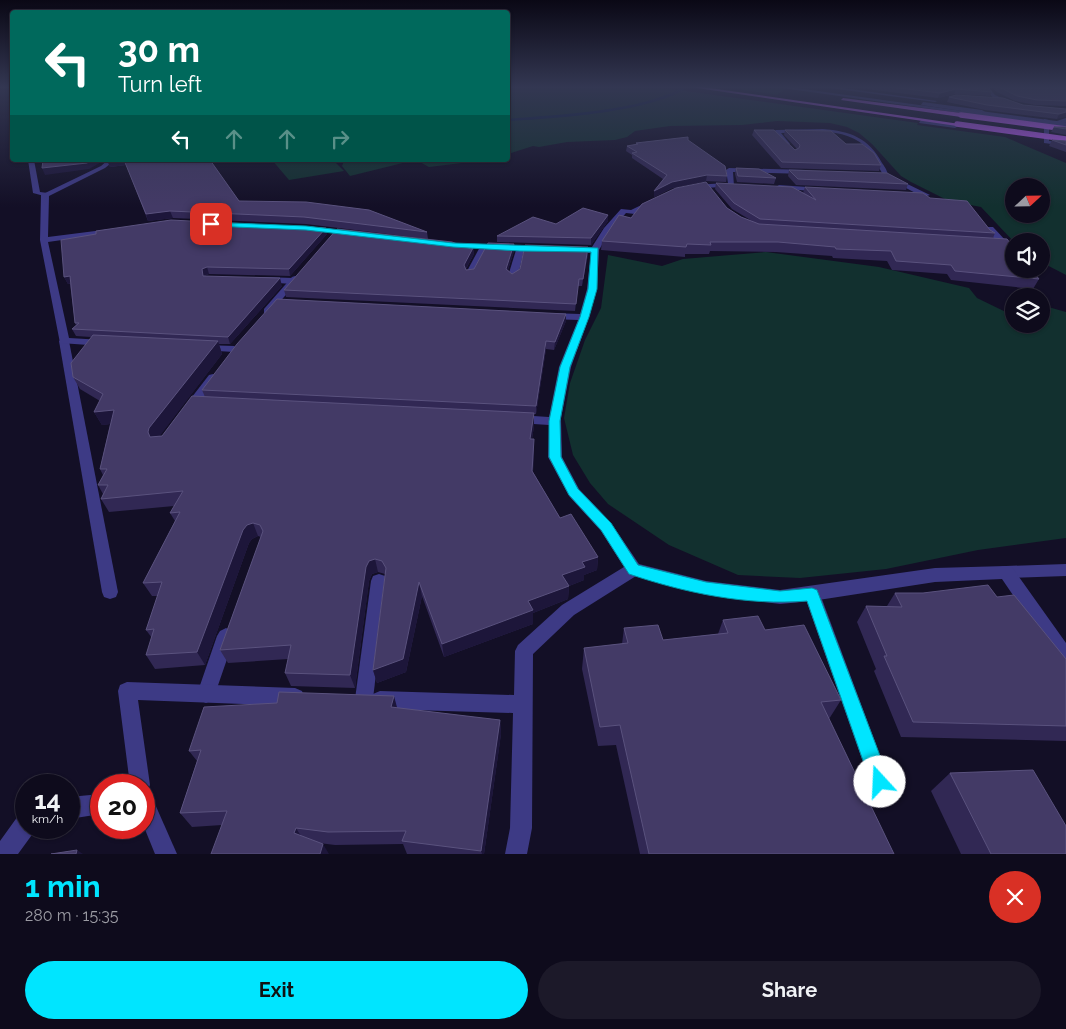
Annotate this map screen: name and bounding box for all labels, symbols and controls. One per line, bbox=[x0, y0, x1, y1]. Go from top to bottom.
text: 30 m bbox=[118, 29, 200, 70]
icon: left bbox=[35, 30, 100, 95]
text: Turn left bbox=[118, 71, 202, 97]
icon: left bbox=[167, 125, 195, 153]
icon: ahead bbox=[220, 125, 248, 153]
icon: ahead bbox=[273, 125, 301, 153]
icon: right bbox=[326, 125, 354, 153]
north arrow bbox=[1005, 178, 1050, 222]
map controls bbox=[1005, 178, 1050, 333]
pin bbox=[190, 203, 232, 245]
icon: arrive bbox=[197, 210, 225, 238]
button: sound bbox=[1005, 233, 1050, 278]
button: layers bbox=[1005, 288, 1050, 333]
position arrow bbox=[853, 755, 905, 807]
speed limit sign: 20 bbox=[90, 774, 155, 839]
text: 14 bbox=[34, 785, 61, 815]
text: km/h bbox=[32, 812, 63, 826]
text: 1 min bbox=[25, 869, 101, 904]
button: close bbox=[989, 871, 1041, 923]
text: 280 m · 15:35 bbox=[25, 906, 118, 925]
button: Exit bbox=[25, 961, 528, 1019]
button: Share bbox=[538, 961, 1041, 1019]

